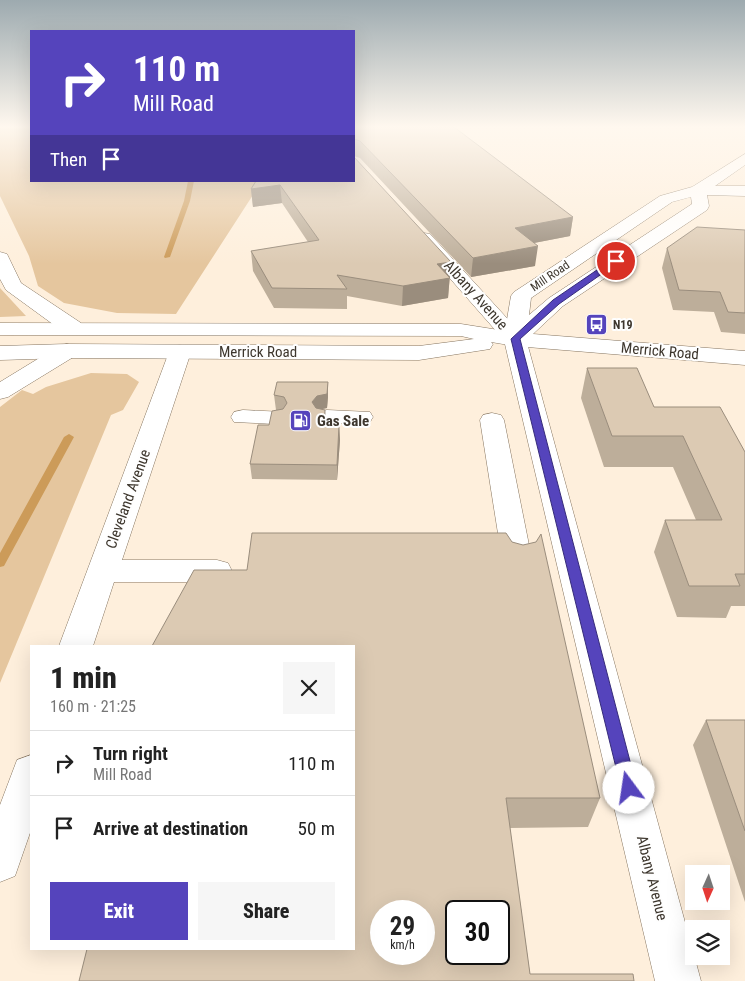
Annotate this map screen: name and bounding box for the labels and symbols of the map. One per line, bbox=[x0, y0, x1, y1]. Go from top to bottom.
pin bbox=[595, 240, 637, 282]
street label: Albany Avenue bbox=[440, 257, 512, 333]
street label: Mill Road bbox=[528, 258, 572, 294]
bus stop icon: N19 bbox=[585, 313, 609, 337]
place label: N19 bbox=[613, 318, 632, 332]
street label: Merrick Road bbox=[620, 339, 700, 363]
street label: Merrick Road bbox=[219, 343, 297, 361]
fuel station icon: Gas Sale bbox=[289, 409, 313, 433]
place label: Gas Sale bbox=[317, 412, 369, 430]
street label: Cleveland Avenue bbox=[102, 447, 154, 551]
position arrow bbox=[602, 761, 654, 813]
street label: Albany Avenue bbox=[633, 834, 671, 922]
north arrow bbox=[685, 865, 730, 910]
speed limit sign: 30 bbox=[445, 900, 510, 965]

